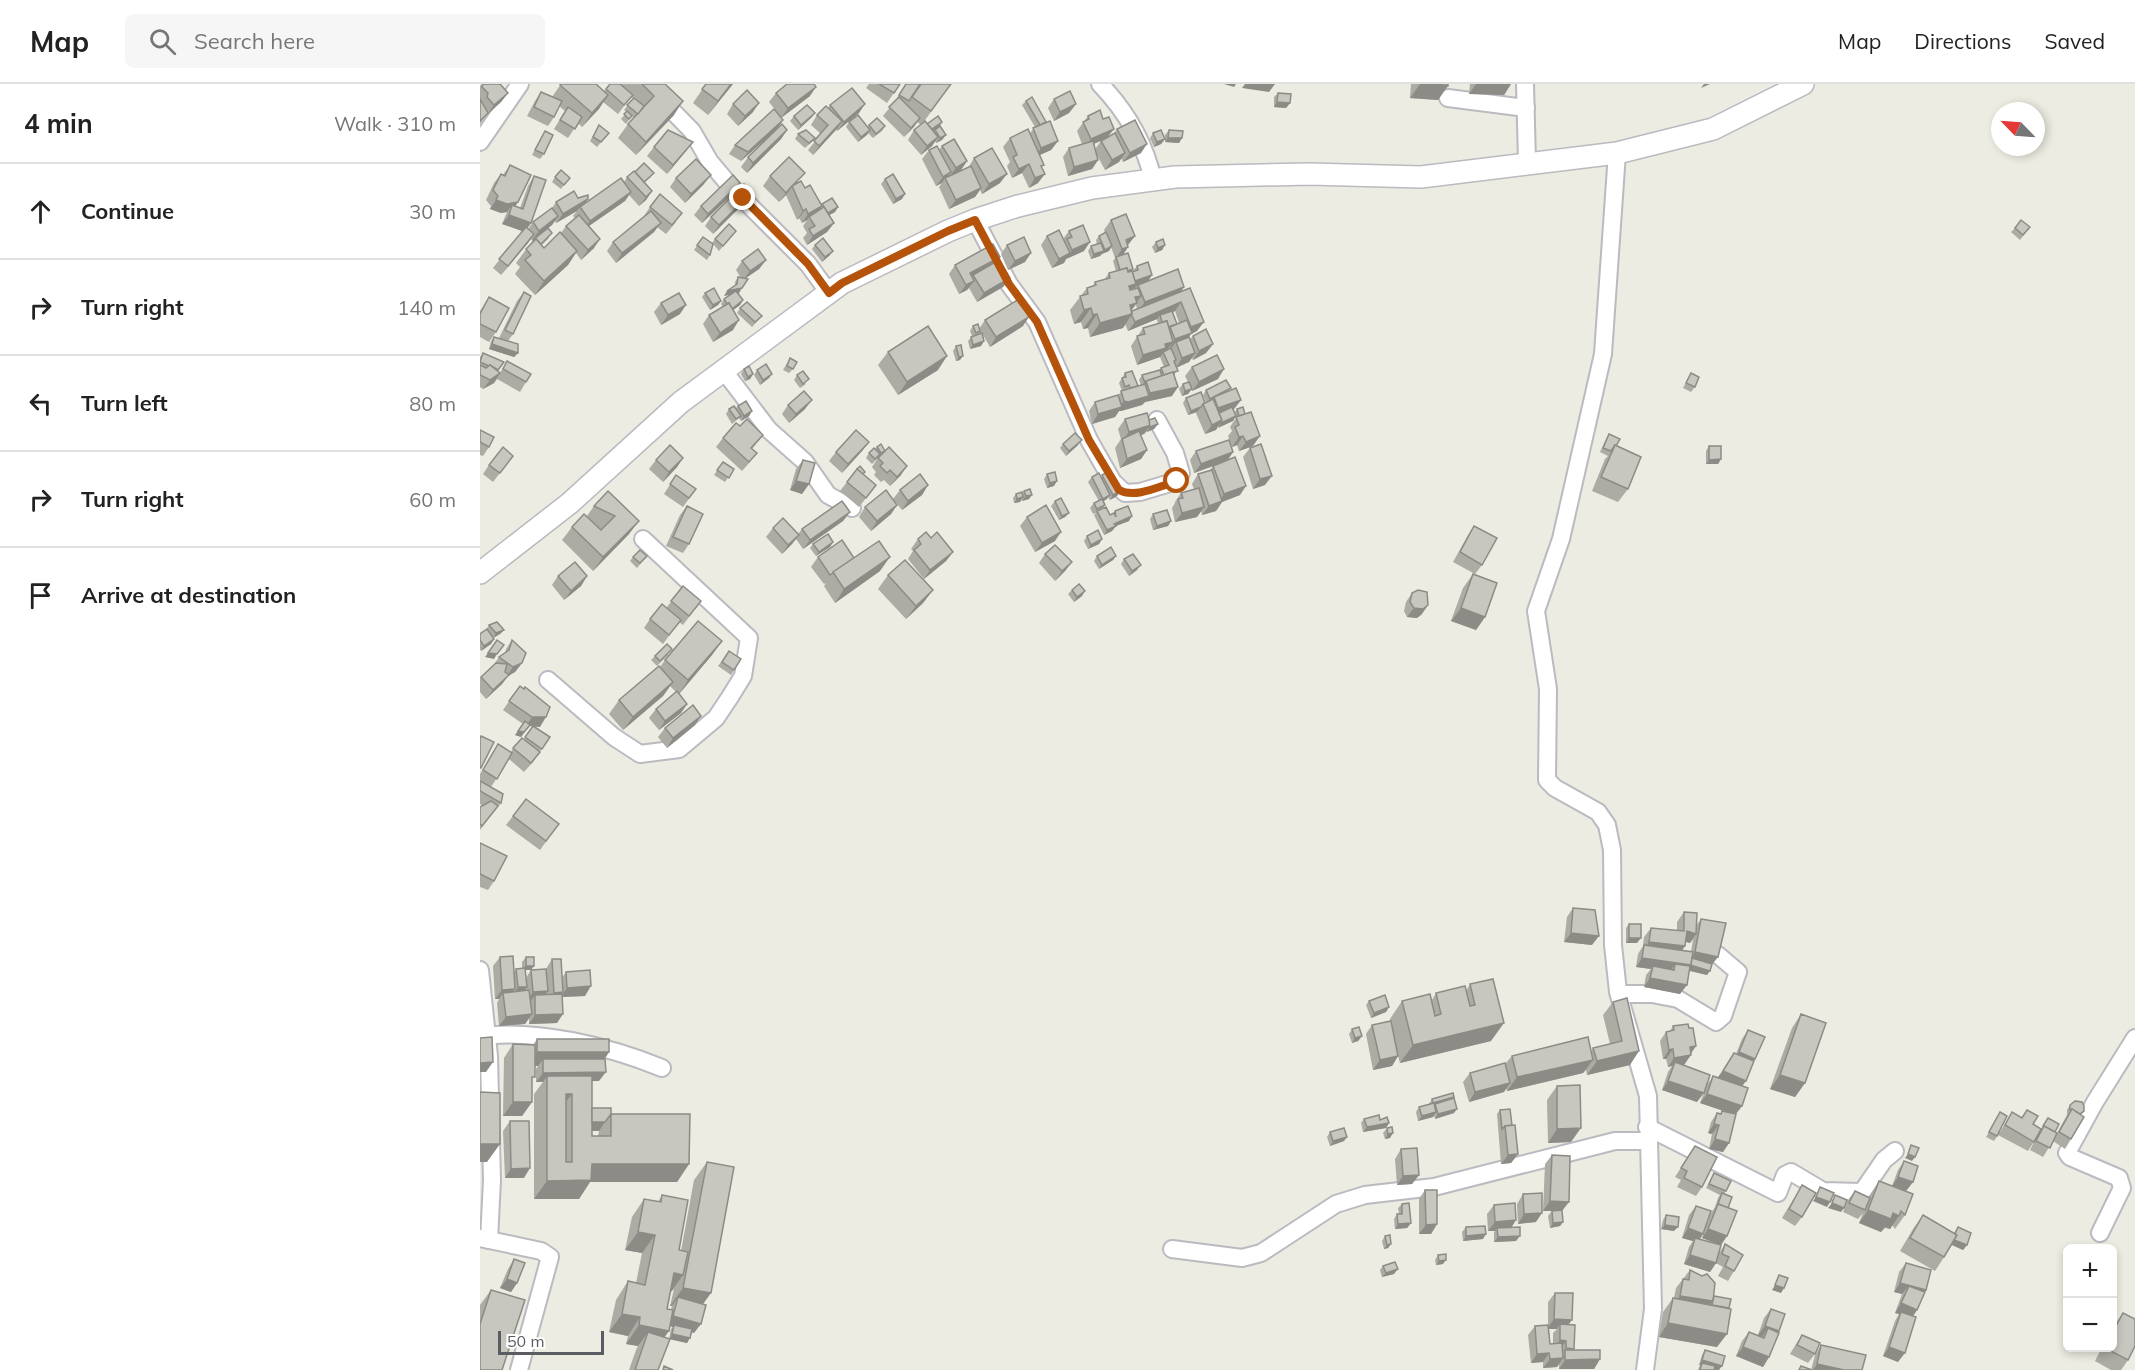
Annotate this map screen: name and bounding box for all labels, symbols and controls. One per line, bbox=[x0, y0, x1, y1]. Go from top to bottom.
search box bbox=[125, 14, 545, 68]
text: Map bbox=[30, 24, 89, 59]
icon: search bbox=[146, 25, 179, 58]
text: Search here bbox=[194, 27, 315, 55]
text: Map bbox=[1838, 28, 1881, 54]
text: Directions bbox=[1914, 28, 2011, 54]
text: Saved bbox=[2044, 28, 2105, 54]
north arrow bbox=[1991, 102, 2045, 156]
text: 4 min bbox=[24, 107, 93, 140]
text: Walk · 310 m bbox=[334, 111, 456, 136]
route end bbox=[729, 184, 755, 210]
icon: ahead bbox=[24, 195, 57, 228]
text: Continue bbox=[81, 197, 174, 225]
text: 30 m bbox=[409, 199, 456, 224]
icon: right bbox=[24, 291, 57, 324]
text: Turn right bbox=[81, 293, 184, 321]
text: 140 m bbox=[397, 295, 456, 320]
icon: left bbox=[24, 387, 57, 420]
text: Turn left bbox=[81, 389, 168, 417]
text: 80 m bbox=[409, 391, 456, 416]
route start bbox=[1163, 467, 1189, 493]
icon: right bbox=[24, 483, 57, 516]
text: Turn right bbox=[81, 485, 184, 513]
text: 60 m bbox=[409, 487, 456, 512]
icon: arrive bbox=[24, 579, 57, 612]
text: Arrive at destination bbox=[81, 581, 296, 609]
map controls bbox=[2063, 1244, 2117, 1352]
button: + bbox=[2063, 1244, 2117, 1298]
button: − bbox=[2063, 1298, 2117, 1352]
scale bar bbox=[498, 1328, 604, 1356]
text: 50 m bbox=[507, 1331, 544, 1351]

